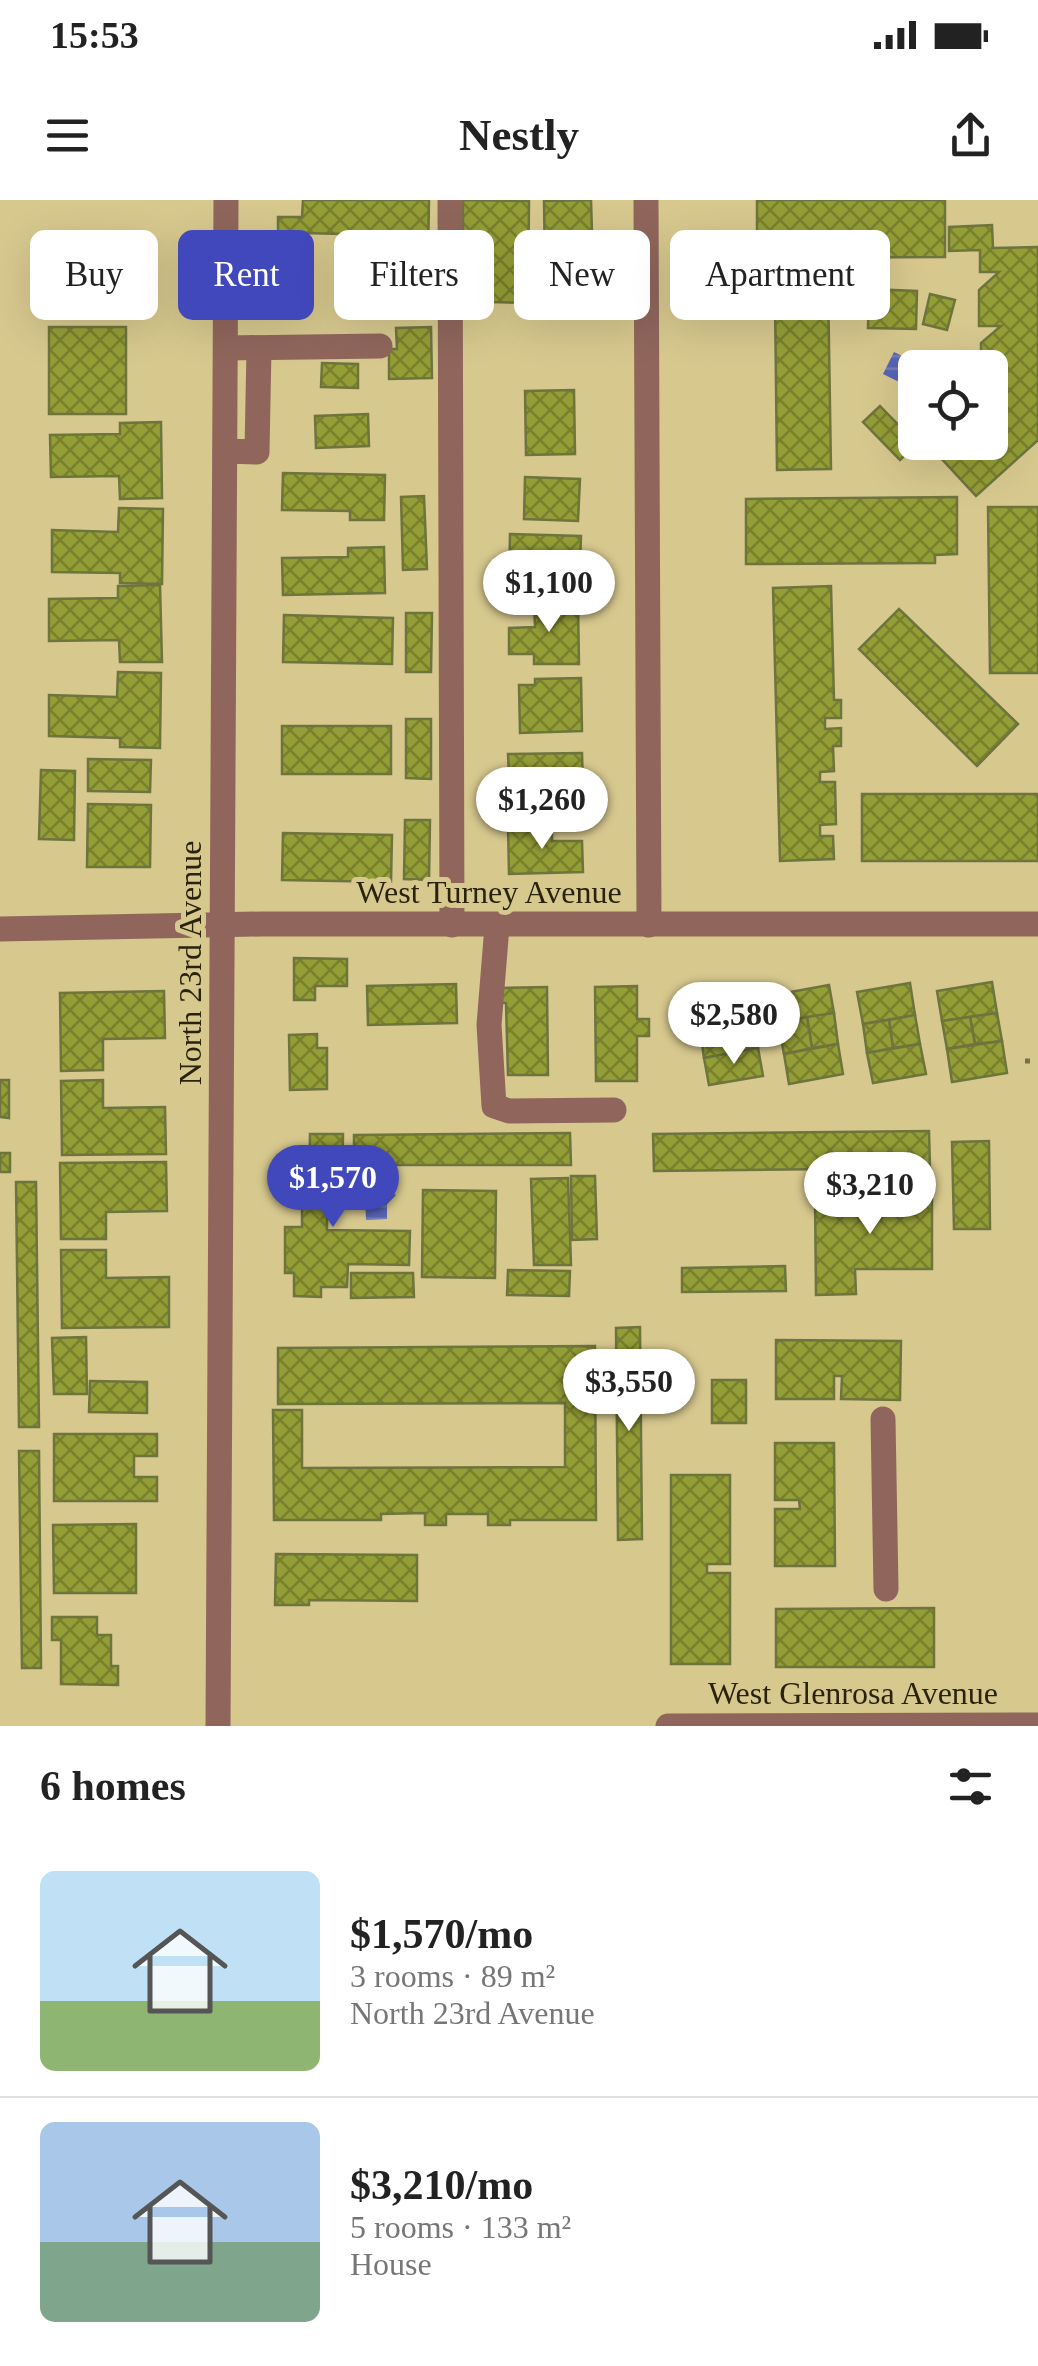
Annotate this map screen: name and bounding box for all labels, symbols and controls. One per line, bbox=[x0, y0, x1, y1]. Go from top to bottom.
text: 15:53 bbox=[50, 14, 139, 56]
icon: menu bbox=[40, 108, 95, 163]
icon: share bbox=[943, 108, 998, 163]
text: Nestly bbox=[459, 110, 579, 160]
chip: Buy bbox=[30, 230, 158, 320]
chip: Rent bbox=[178, 230, 314, 320]
chip: Filters bbox=[334, 230, 494, 320]
chip: New bbox=[514, 230, 650, 320]
chip: Apartment bbox=[670, 230, 890, 320]
map controls bbox=[898, 350, 1008, 460]
button: locate bbox=[898, 350, 1008, 460]
pin: $1,100 bbox=[468, 550, 630, 635]
text: $1,100 bbox=[505, 564, 593, 600]
pin: $1,260 bbox=[461, 767, 623, 852]
text: $1,260 bbox=[498, 781, 586, 817]
street label: North 23rd Avenue bbox=[172, 841, 208, 1085]
street label: West Turney Avenue bbox=[356, 874, 622, 910]
pin: $2,580 bbox=[653, 982, 815, 1067]
text: $2,580 bbox=[690, 996, 778, 1032]
pin: $1,570 bbox=[252, 1145, 414, 1230]
pin: $3,210 bbox=[789, 1152, 951, 1237]
text: $1,570 bbox=[289, 1159, 377, 1195]
text: $3,210 bbox=[826, 1166, 914, 1202]
pin: $3,550 bbox=[548, 1349, 710, 1434]
text: $3,550 bbox=[585, 1363, 673, 1399]
street label: West Glenrosa Avenue bbox=[708, 1675, 998, 1711]
icon: filters bbox=[943, 1759, 998, 1814]
text: 6 homes bbox=[40, 1763, 186, 1809]
icon: home bbox=[120, 1911, 240, 2031]
text: $1,570/mo bbox=[350, 1911, 533, 1957]
text: 3 rooms · 89 m² bbox=[350, 1958, 555, 1994]
text: North 23rd Avenue bbox=[350, 1995, 595, 2031]
icon: home bbox=[120, 2162, 240, 2282]
text: $3,210/mo bbox=[350, 2162, 533, 2208]
text: 5 rooms · 133 m² bbox=[350, 2209, 571, 2245]
text: House bbox=[350, 2246, 432, 2282]

